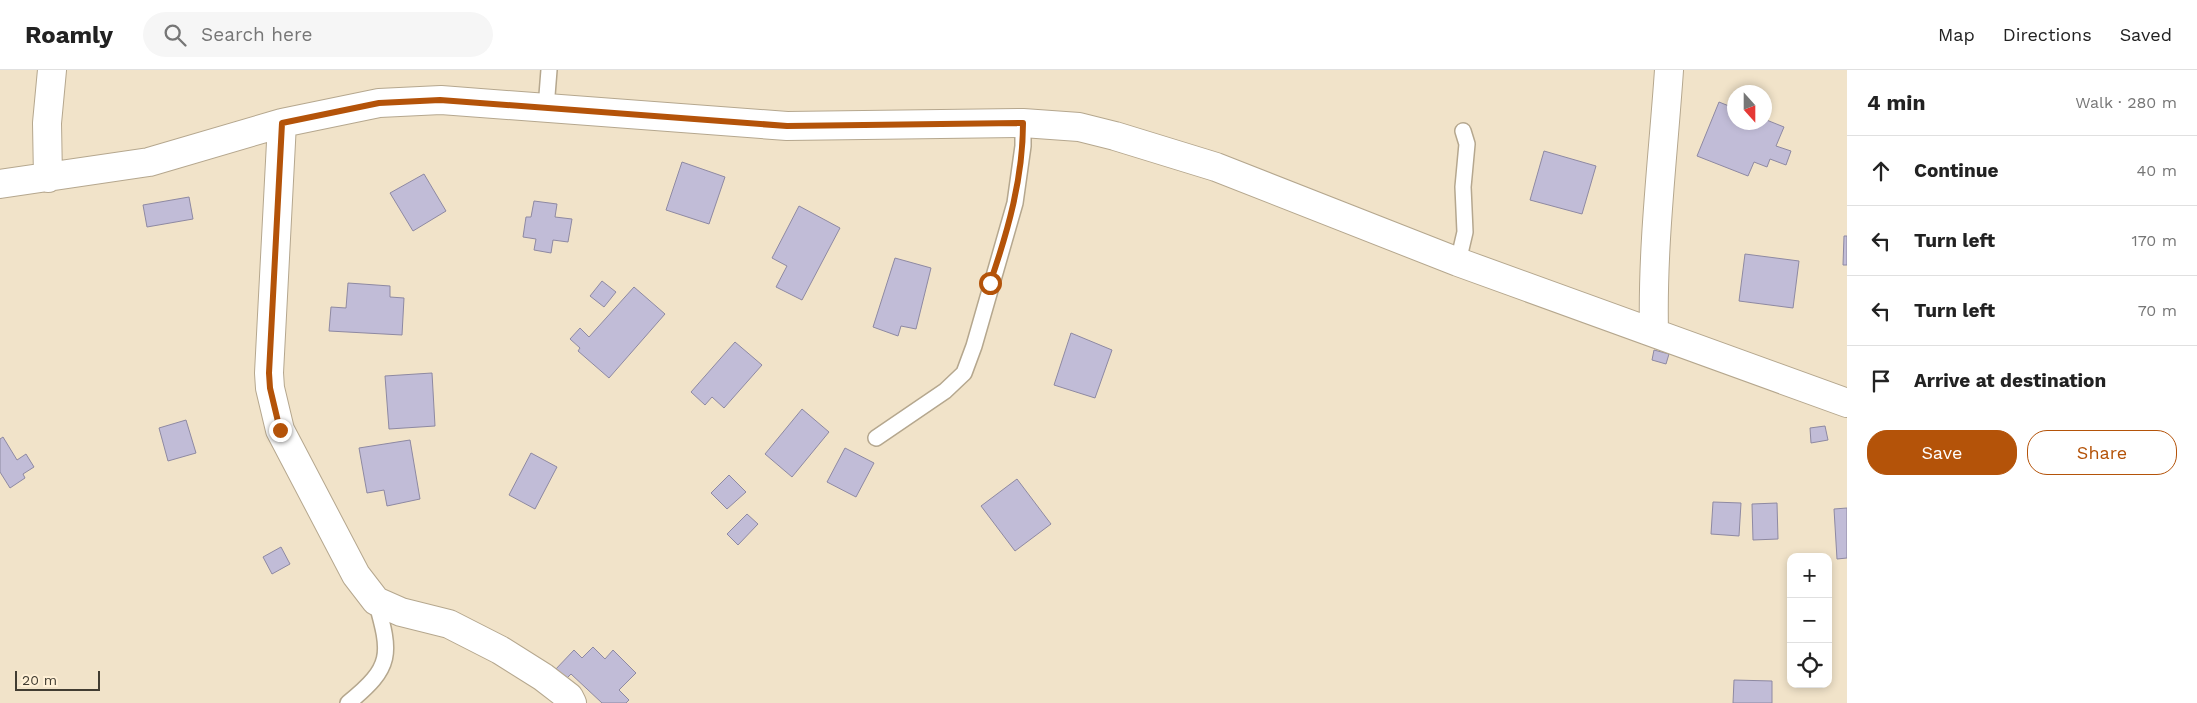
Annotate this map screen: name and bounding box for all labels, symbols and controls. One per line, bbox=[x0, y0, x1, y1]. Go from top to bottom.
search box bbox=[143, 12, 493, 57]
text: Roamly bbox=[25, 21, 113, 49]
icon: search bbox=[161, 21, 189, 49]
text: Search here bbox=[201, 23, 312, 46]
text: Map bbox=[1938, 24, 1975, 45]
text: Directions bbox=[2003, 24, 2092, 45]
text: Saved bbox=[2120, 24, 2172, 45]
north arrow bbox=[1727, 85, 1772, 130]
text: 4 min bbox=[1867, 90, 1925, 115]
text: Walk · 280 m bbox=[2075, 93, 2177, 112]
icon: ahead bbox=[1867, 157, 1895, 185]
text: Continue bbox=[1914, 159, 1998, 182]
text: 40 m bbox=[2137, 161, 2177, 180]
icon: left bbox=[1867, 227, 1895, 255]
text: Turn left bbox=[1914, 229, 1995, 252]
text: 170 m bbox=[2131, 231, 2177, 250]
route start bbox=[979, 272, 1002, 295]
icon: left bbox=[1867, 297, 1895, 325]
text: Turn left bbox=[1914, 299, 1995, 322]
text: 70 m bbox=[2138, 301, 2177, 320]
icon: arrive bbox=[1867, 367, 1895, 395]
text: Arrive at destination bbox=[1914, 369, 2106, 392]
route end bbox=[269, 419, 292, 442]
button: Save bbox=[1867, 430, 2017, 475]
button: Share bbox=[2027, 430, 2177, 475]
map controls bbox=[1787, 553, 1832, 688]
button: + bbox=[1787, 553, 1832, 598]
button: − bbox=[1787, 598, 1832, 643]
button: locate bbox=[1787, 643, 1832, 688]
scale bar bbox=[15, 668, 100, 691]
text: 20 m bbox=[22, 672, 57, 688]

